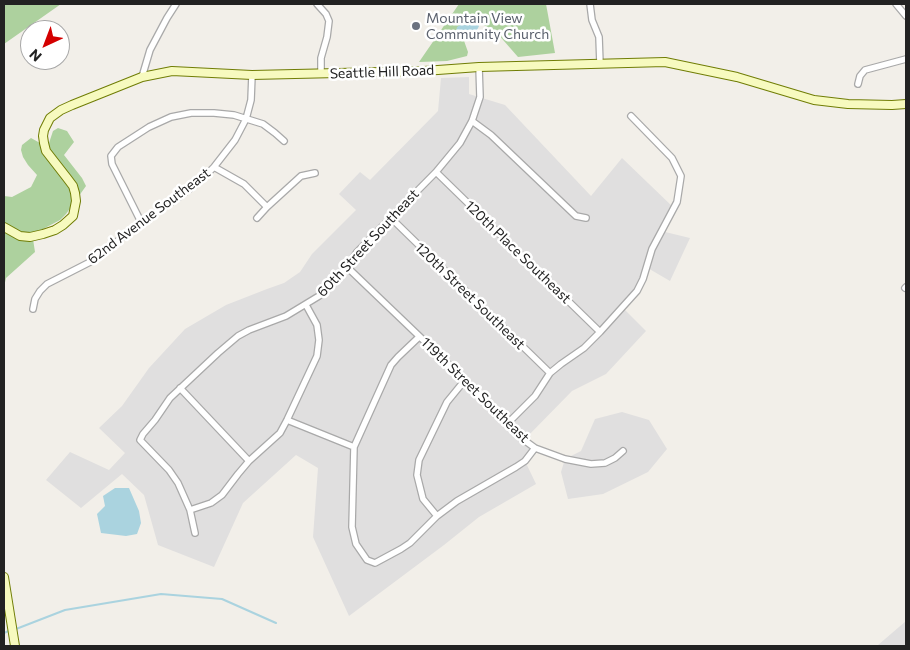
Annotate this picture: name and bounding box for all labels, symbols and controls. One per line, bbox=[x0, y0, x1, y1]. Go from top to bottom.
place label: Mountain View Community Church bbox=[426, 10, 549, 42]
north arrow bbox=[20, 20, 70, 70]
marker: Mountain View Community Church bbox=[410, 20, 422, 32]
text: N bbox=[25, 46, 45, 65]
street label: Seattle Hill Road bbox=[329, 62, 435, 82]
street label: 62nd Avenue Southeast bbox=[84, 164, 214, 268]
street label: 60th Street Southeast bbox=[314, 186, 422, 300]
street label: 120th Place Southeast bbox=[461, 197, 575, 307]
street label: 120th Street Southeast bbox=[411, 239, 529, 353]
street label: 119th Street Southeast bbox=[417, 334, 533, 446]

